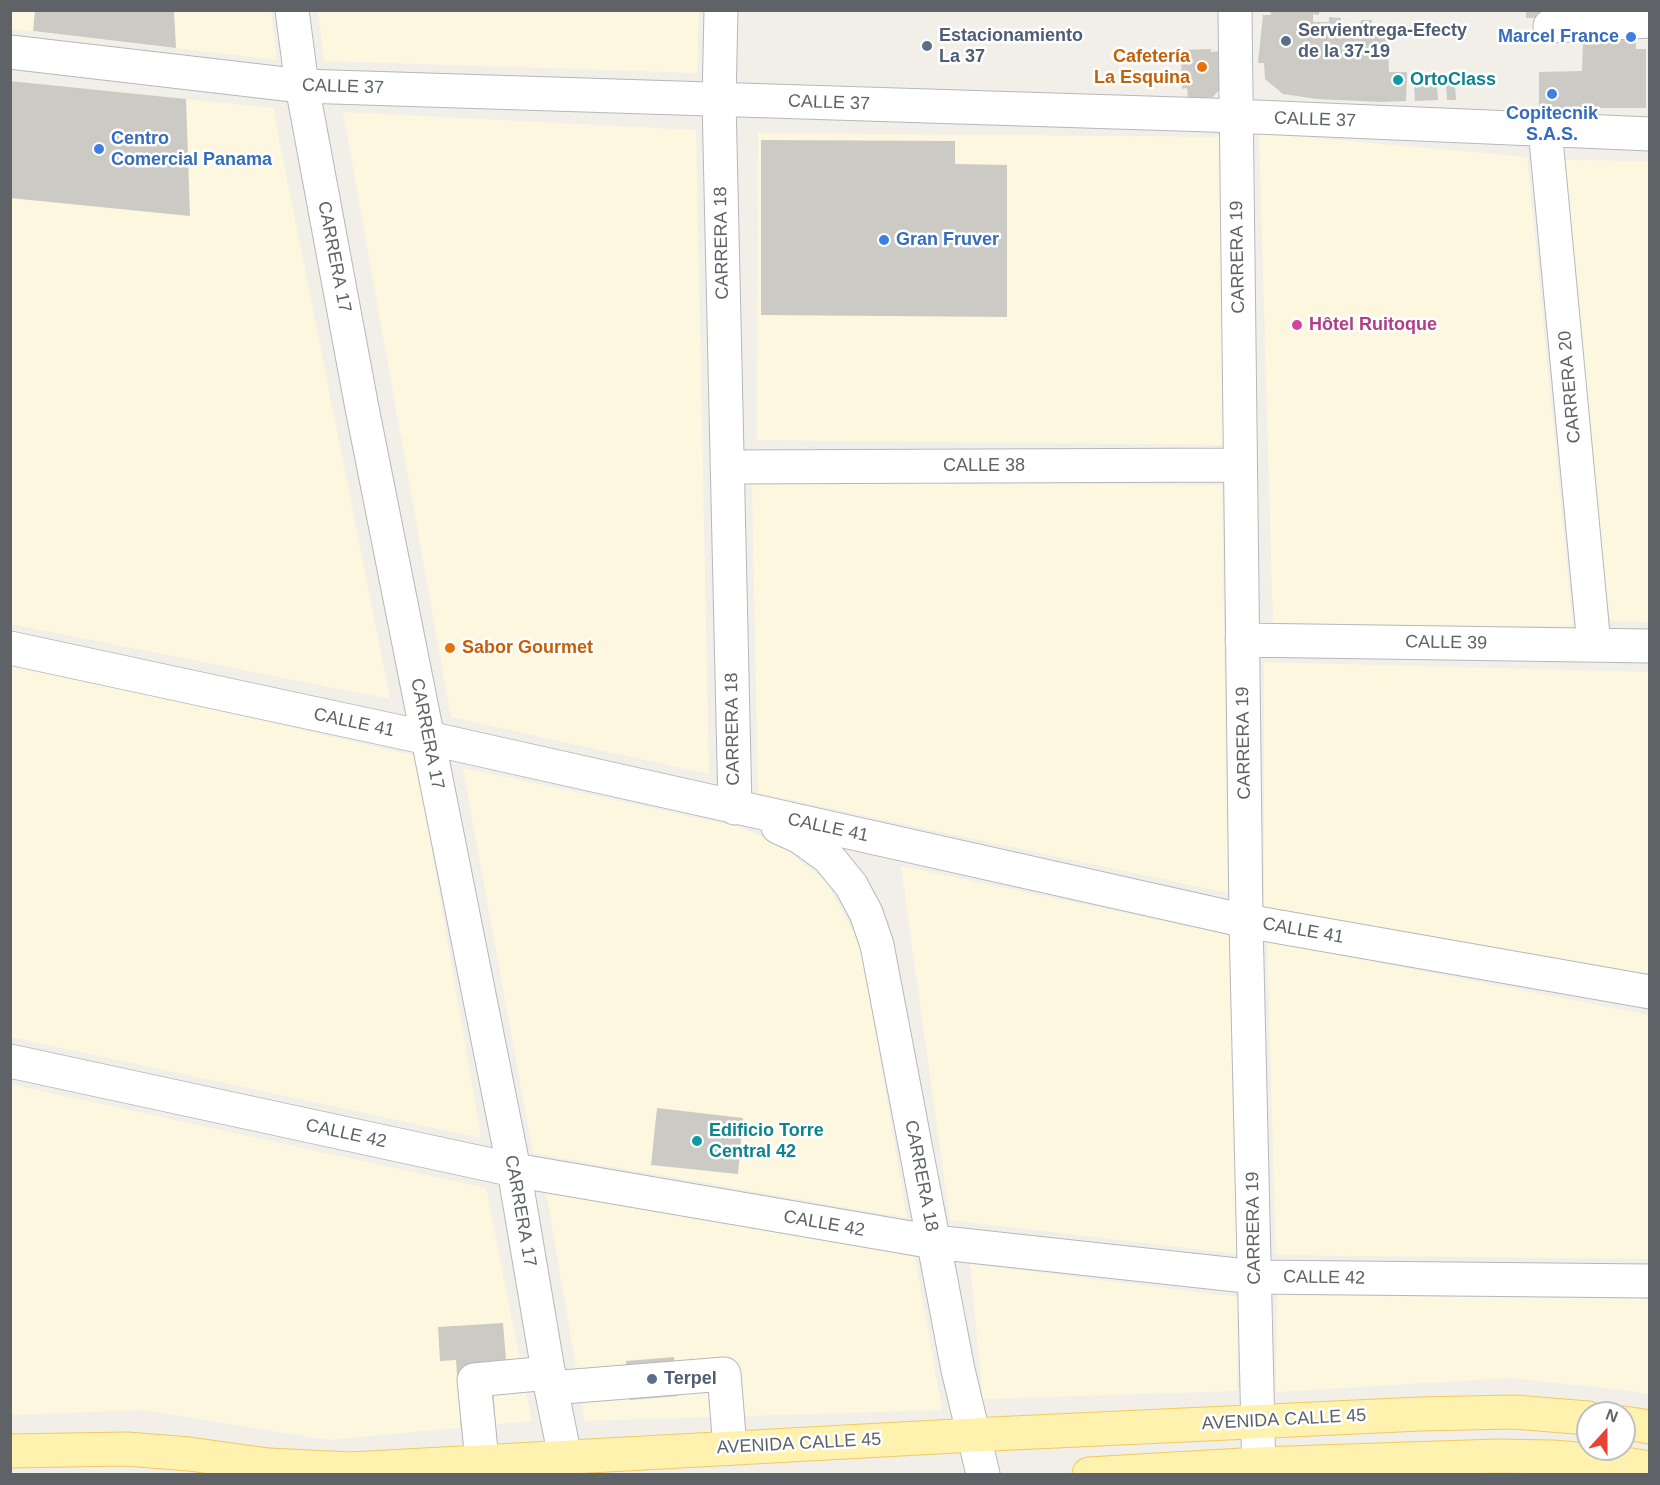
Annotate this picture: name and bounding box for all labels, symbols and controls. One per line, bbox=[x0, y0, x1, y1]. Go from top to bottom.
place label: Servientrega-Efecty de la 37-19 bbox=[1298, 20, 1467, 63]
place label: Estacionamiento La 37 bbox=[939, 25, 1083, 68]
place label: Marcel France bbox=[1498, 26, 1619, 48]
marker: Marcel France bbox=[1624, 30, 1638, 44]
marker: Servientrega-Efecty de la 37-19 bbox=[1279, 34, 1293, 48]
marker: Estacionamiento La 37 bbox=[920, 39, 934, 53]
place label: Cafetería La Esquina bbox=[1094, 46, 1190, 88]
marker: Cafetería La Esquina bbox=[1195, 60, 1209, 74]
place label: OrtoClass bbox=[1410, 69, 1496, 91]
marker: OrtoClass bbox=[1391, 73, 1405, 87]
street label: CALLE 37 bbox=[302, 75, 384, 99]
marker: Copitecnik S.A.S. bbox=[1545, 87, 1559, 101]
street label: CALLE 37 bbox=[788, 91, 870, 115]
place label: Copitecnik S.A.S. bbox=[1506, 103, 1598, 146]
street label: CALLE 37 bbox=[1274, 108, 1356, 132]
place label: Centro Comercial Panama bbox=[111, 128, 272, 170]
marker: Centro Comercial Panama bbox=[92, 142, 106, 156]
street label: CARRERA 18 bbox=[710, 186, 734, 300]
street label: CARRERA 17 bbox=[313, 199, 355, 315]
street label: CARRERA 19 bbox=[1226, 200, 1250, 314]
place label: Gran Fruver bbox=[896, 229, 999, 251]
marker: Gran Fruver bbox=[877, 233, 891, 247]
place label: Hôtel Ruitoque bbox=[1309, 314, 1437, 336]
marker: Hôtel Ruitoque bbox=[1290, 318, 1304, 332]
street label: CARRERA 20 bbox=[1554, 330, 1586, 444]
street label: CALLE 38 bbox=[943, 455, 1025, 477]
street label: CALLE 39 bbox=[1405, 631, 1487, 655]
place label: Sabor Gourmet bbox=[462, 637, 593, 659]
marker: Sabor Gourmet bbox=[443, 641, 457, 655]
street label: CARRERA 18 bbox=[721, 672, 745, 786]
street label: CARRERA 17 bbox=[406, 676, 448, 792]
street label: CARRERA 19 bbox=[1232, 686, 1256, 800]
street label: CALLE 41 bbox=[312, 704, 396, 742]
street label: CALLE 41 bbox=[786, 809, 870, 847]
street label: CALLE 41 bbox=[1261, 913, 1345, 949]
street label: CALLE 42 bbox=[304, 1115, 388, 1153]
street label: CARRERA 18 bbox=[900, 1118, 942, 1234]
place label: Edificio Torre Central 42 bbox=[709, 1120, 824, 1162]
marker: Edificio Torre Central 42 bbox=[690, 1134, 704, 1148]
street label: CARRERA 17 bbox=[500, 1153, 540, 1269]
street label: CARRERA 19 bbox=[1242, 1171, 1266, 1285]
street label: CALLE 42 bbox=[782, 1206, 866, 1242]
street label: CALLE 42 bbox=[1283, 1266, 1365, 1290]
place label: Terpel bbox=[664, 1368, 717, 1390]
marker: Terpel bbox=[645, 1372, 659, 1386]
north arrow bbox=[1576, 1401, 1636, 1461]
street label: AVENIDA CALLE 45 bbox=[1201, 1405, 1367, 1435]
text: N bbox=[1603, 1406, 1620, 1426]
street label: AVENIDA CALLE 45 bbox=[716, 1429, 882, 1459]

